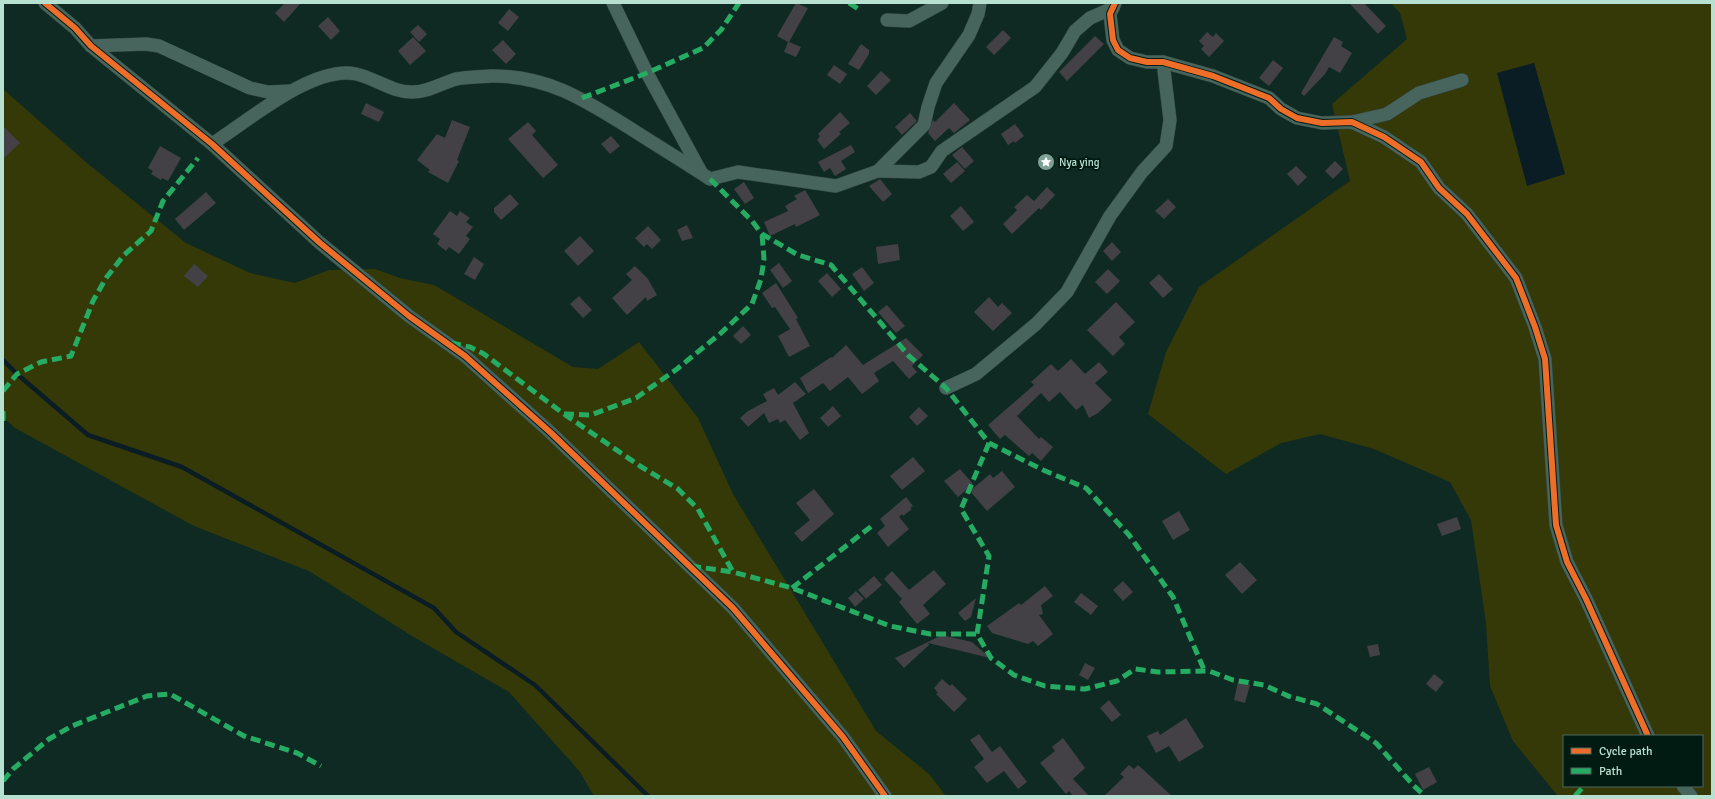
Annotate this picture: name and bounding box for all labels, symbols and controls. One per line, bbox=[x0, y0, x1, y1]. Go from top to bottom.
place icon: Nya ying bbox=[1036, 152, 1056, 172]
place label: Nya ying bbox=[1059, 156, 1100, 169]
legend bbox=[1563, 735, 1703, 787]
text: Cycle path bbox=[1599, 744, 1652, 759]
text: Path bbox=[1599, 764, 1622, 779]

